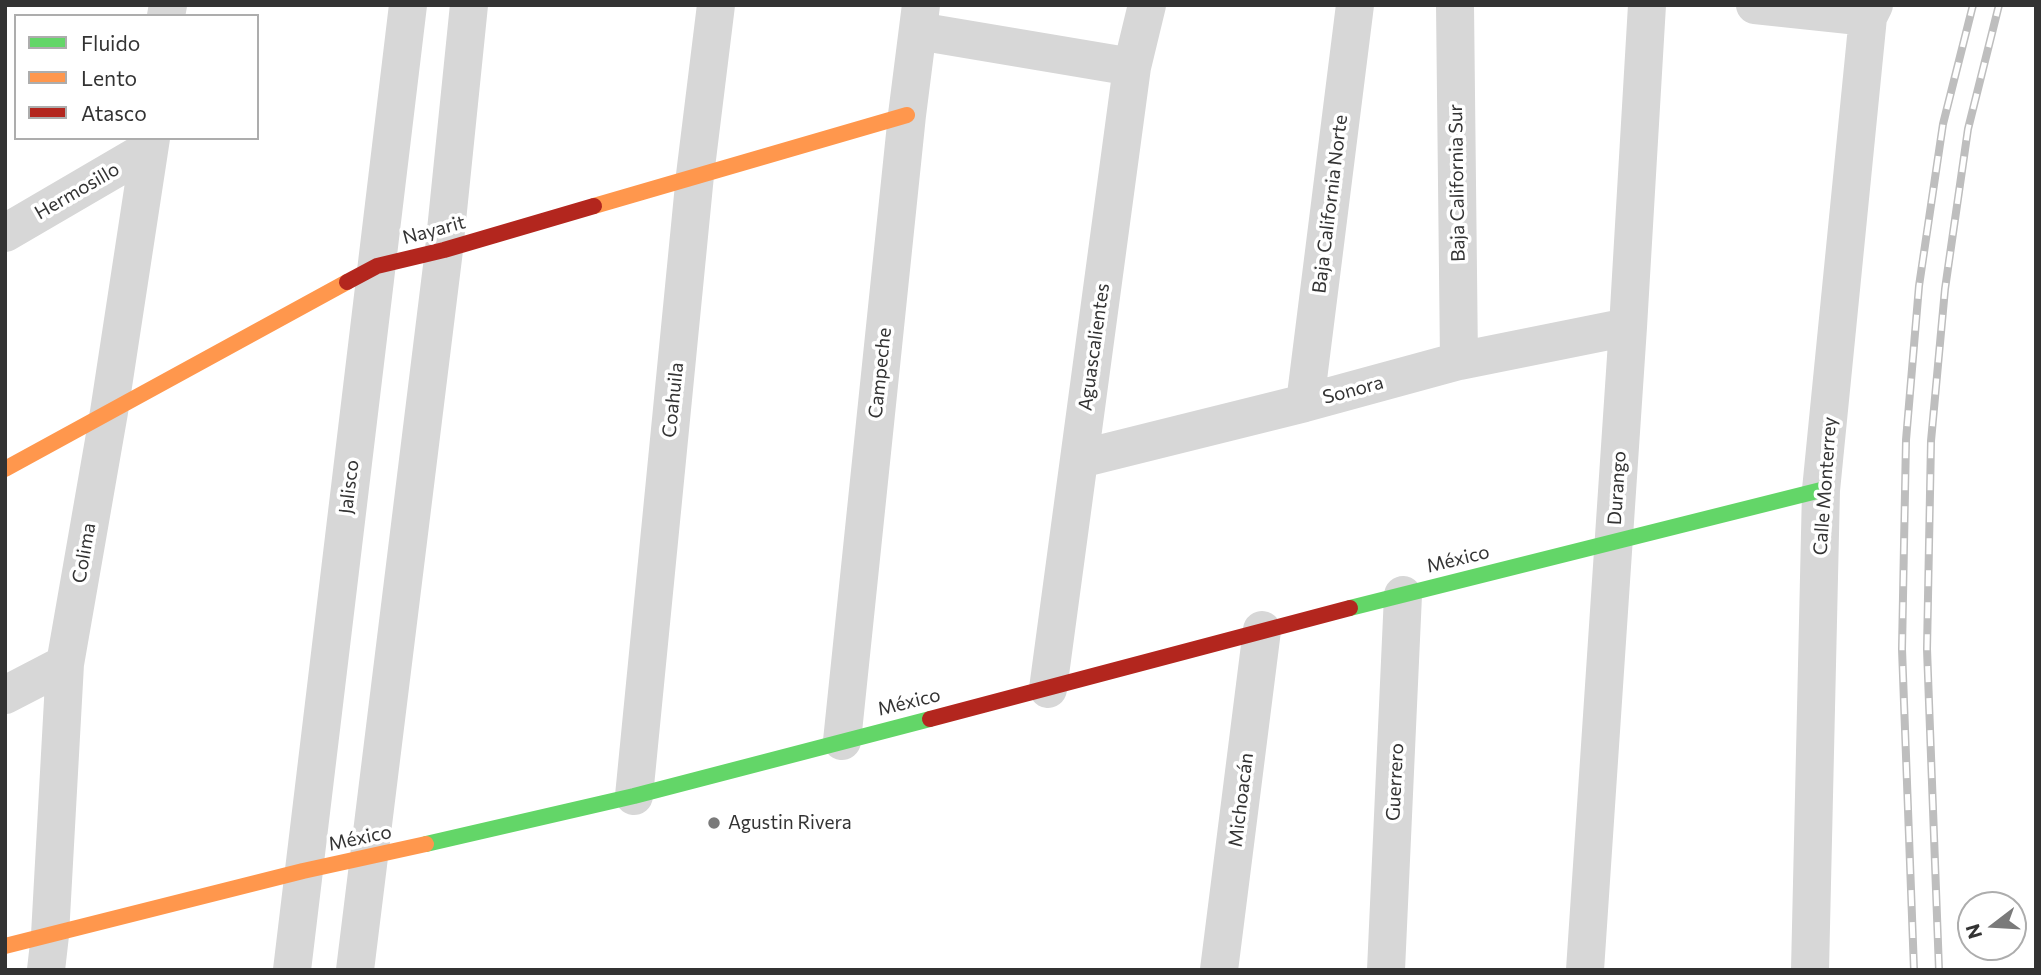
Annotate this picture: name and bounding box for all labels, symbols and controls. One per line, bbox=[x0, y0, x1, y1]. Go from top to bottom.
legend bbox=[14, 14, 259, 140]
text: Fluido bbox=[81, 30, 140, 55]
text: Lento bbox=[81, 65, 137, 90]
text: Atasco bbox=[81, 100, 147, 125]
street label: Baja California Sur bbox=[1444, 104, 1470, 262]
street label: Baja California Norte bbox=[1308, 114, 1352, 294]
street label: Hermosillo bbox=[31, 158, 123, 224]
street label: Nayarit bbox=[400, 211, 468, 249]
street label: Aguascalientes bbox=[1074, 282, 1114, 412]
street label: Campeche bbox=[864, 327, 896, 419]
street label: Coahuila bbox=[658, 361, 688, 439]
street label: Sonora bbox=[1320, 371, 1386, 409]
street label: Calle Monterrey bbox=[1809, 416, 1841, 556]
street label: Durango bbox=[1603, 450, 1631, 526]
street label: Jalisco bbox=[334, 459, 364, 515]
street label: Colima bbox=[68, 521, 100, 585]
street label: México bbox=[1424, 540, 1492, 578]
street label: México bbox=[875, 683, 943, 721]
street label: Guerrero bbox=[1382, 742, 1408, 822]
street label: Michoacán bbox=[1224, 752, 1258, 848]
place label: Agustin Rivera bbox=[728, 812, 852, 834]
marker: Agustin Rivera bbox=[706, 815, 722, 831]
street label: México bbox=[326, 820, 394, 856]
north arrow bbox=[1957, 891, 2027, 961]
text: N bbox=[1960, 922, 1986, 942]

